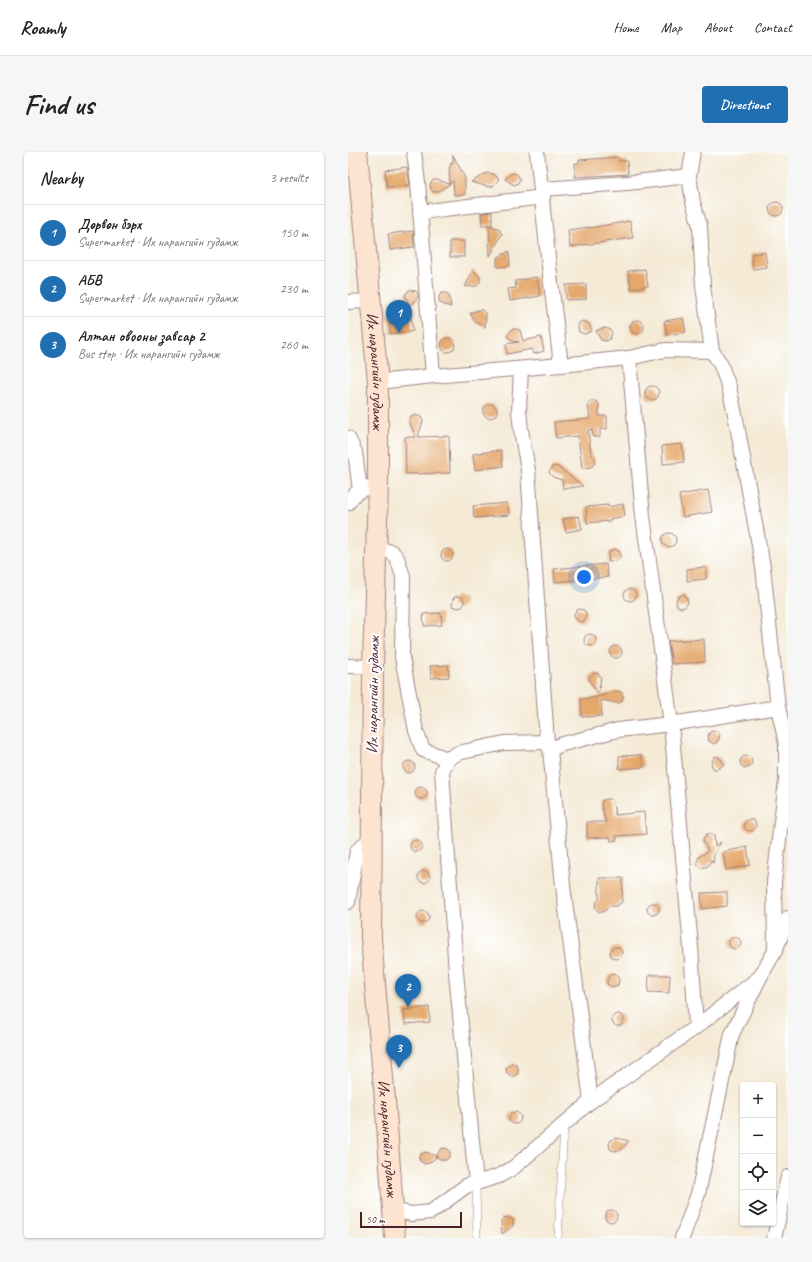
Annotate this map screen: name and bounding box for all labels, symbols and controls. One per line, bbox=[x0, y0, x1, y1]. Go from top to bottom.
text: Roamly bbox=[20, 16, 66, 40]
text: Home bbox=[613, 19, 639, 36]
text: Map bbox=[661, 19, 682, 36]
text: About bbox=[704, 19, 732, 36]
text: Contact bbox=[754, 19, 792, 36]
button: Directions bbox=[702, 86, 788, 123]
text: Find us bbox=[24, 87, 94, 122]
text: Nearby bbox=[40, 168, 83, 189]
text: 3 results bbox=[270, 170, 308, 186]
text: Дөрвөн бэрх bbox=[78, 215, 142, 234]
text: 1 bbox=[50, 225, 56, 241]
text: 150 m bbox=[280, 225, 308, 241]
text: Supermarket · Их нарангийн гудамж bbox=[78, 234, 237, 250]
text: АБВ bbox=[78, 271, 102, 290]
text: 2 bbox=[50, 281, 56, 297]
text: 230 m bbox=[280, 281, 308, 297]
text: Supermarket · Их нарангийн гудамж bbox=[78, 290, 237, 306]
pin: 1 bbox=[386, 300, 412, 333]
street label: Их нарангийн гудамж bbox=[362, 312, 388, 432]
text: Алтан овооны завсар 2 bbox=[78, 327, 205, 346]
text: 3 bbox=[50, 337, 56, 353]
text: 260 m bbox=[280, 337, 308, 353]
text: Bus stop · Их нарангийн гудамж bbox=[78, 346, 219, 362]
your location bbox=[574, 567, 594, 587]
street label: Их нарангийн гудамж bbox=[362, 634, 384, 754]
pin: 2 bbox=[395, 974, 421, 1007]
pin: 3 bbox=[386, 1035, 412, 1068]
street label: Их нарангийн гудамж bbox=[373, 1079, 402, 1199]
map controls bbox=[740, 1082, 776, 1226]
button: + bbox=[740, 1082, 776, 1118]
button: − bbox=[740, 1118, 776, 1154]
button: locate bbox=[740, 1154, 776, 1190]
button: layers bbox=[740, 1190, 776, 1226]
scale bar bbox=[360, 1210, 462, 1229]
text: 50 m bbox=[366, 1212, 385, 1226]

